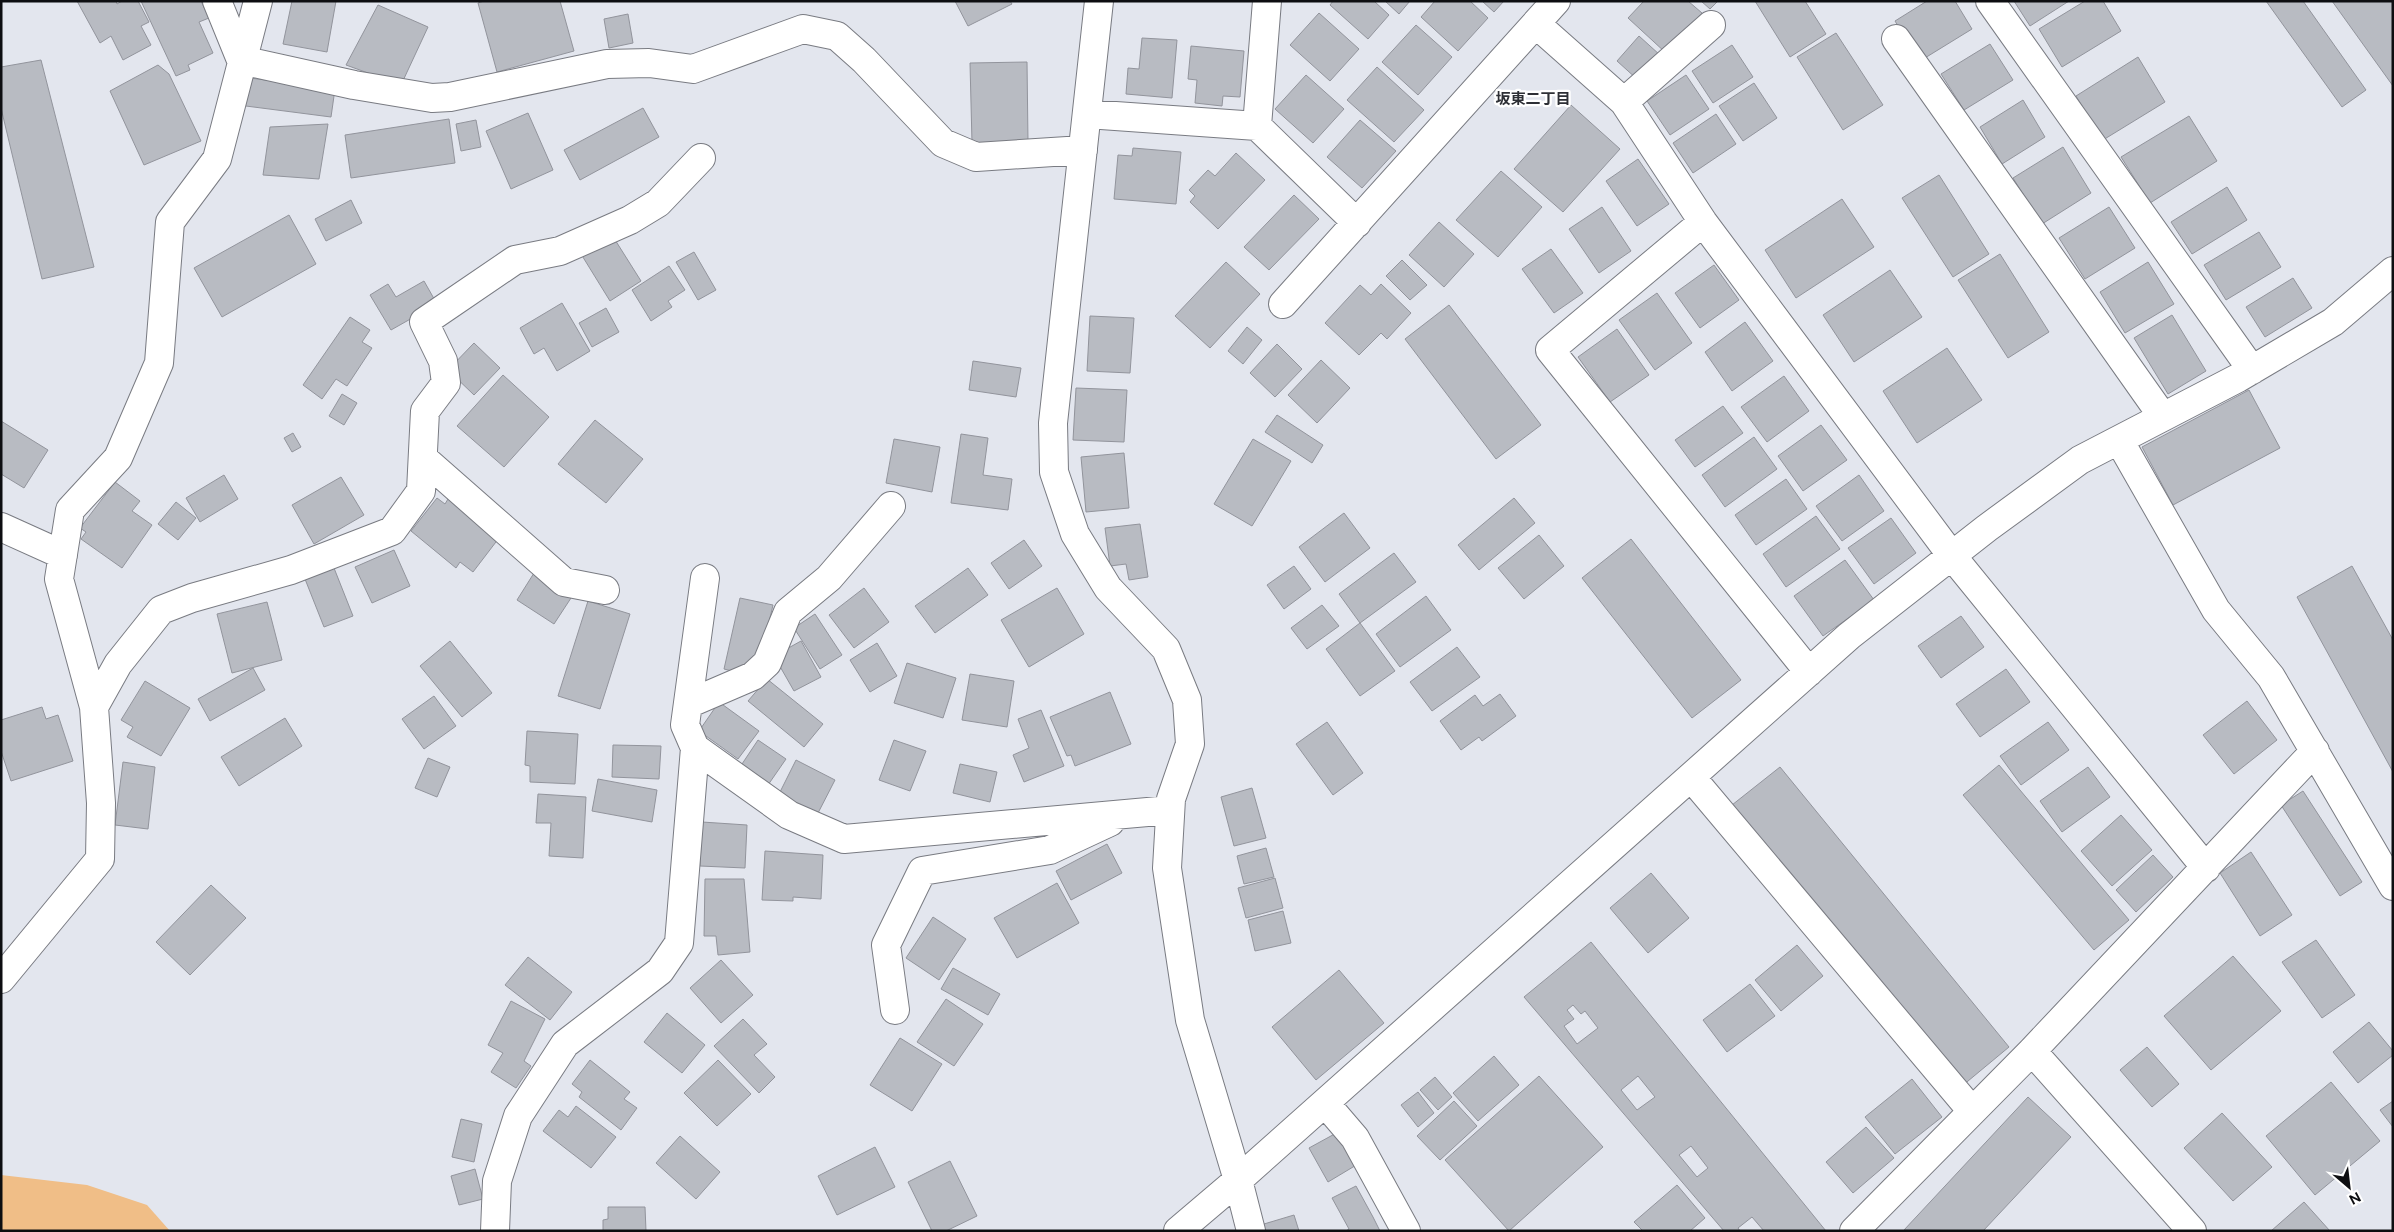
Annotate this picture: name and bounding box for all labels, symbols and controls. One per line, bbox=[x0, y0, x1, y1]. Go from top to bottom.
district label: 坂東二丁目 bbox=[1495, 90, 1571, 108]
north arrow bbox=[2324, 1162, 2374, 1212]
text: N bbox=[2346, 1188, 2364, 1208]

